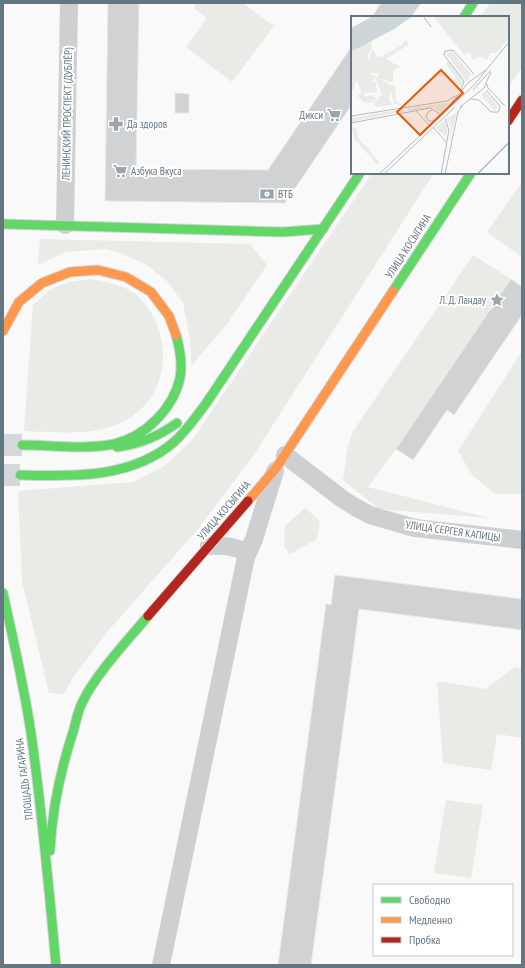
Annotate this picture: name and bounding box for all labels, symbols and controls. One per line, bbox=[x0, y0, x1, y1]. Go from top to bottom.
inset map bbox=[351, 16, 509, 174]
street label: ЛЕНИНСКИЙ ПРОСПЕКТ (ДУБЛЁР) bbox=[59, 47, 75, 182]
supermarket icon: Дикси bbox=[326, 107, 342, 123]
place label: Дикси bbox=[299, 108, 323, 122]
pharmacy icon: Да здоров bbox=[108, 116, 124, 132]
place label: Да здоров bbox=[127, 117, 168, 131]
supermarket icon: Азбука Вкуса bbox=[112, 163, 128, 179]
place label: Азбука Вкуса bbox=[131, 164, 182, 178]
bank icon: ВТБ bbox=[259, 186, 275, 202]
place label: ВТБ bbox=[278, 187, 293, 201]
street label: УЛИЦА КОСЫГИНА bbox=[382, 211, 434, 281]
place icon: Л. Д. Ландау bbox=[489, 292, 505, 308]
place label: Л. Д. Ландау bbox=[439, 293, 487, 307]
street label: УЛИЦА КОСЫГИНА bbox=[195, 477, 254, 542]
street label: УЛИЦА СЕРГЕЯ КАПИЦЫ bbox=[405, 517, 501, 545]
street label: ПЛОЩАДЬ ГАГАРИНА bbox=[12, 736, 36, 821]
legend bbox=[373, 884, 513, 956]
text: Свободно bbox=[409, 892, 451, 907]
text: Медленно bbox=[409, 912, 452, 927]
text: Пробка bbox=[409, 932, 441, 947]

